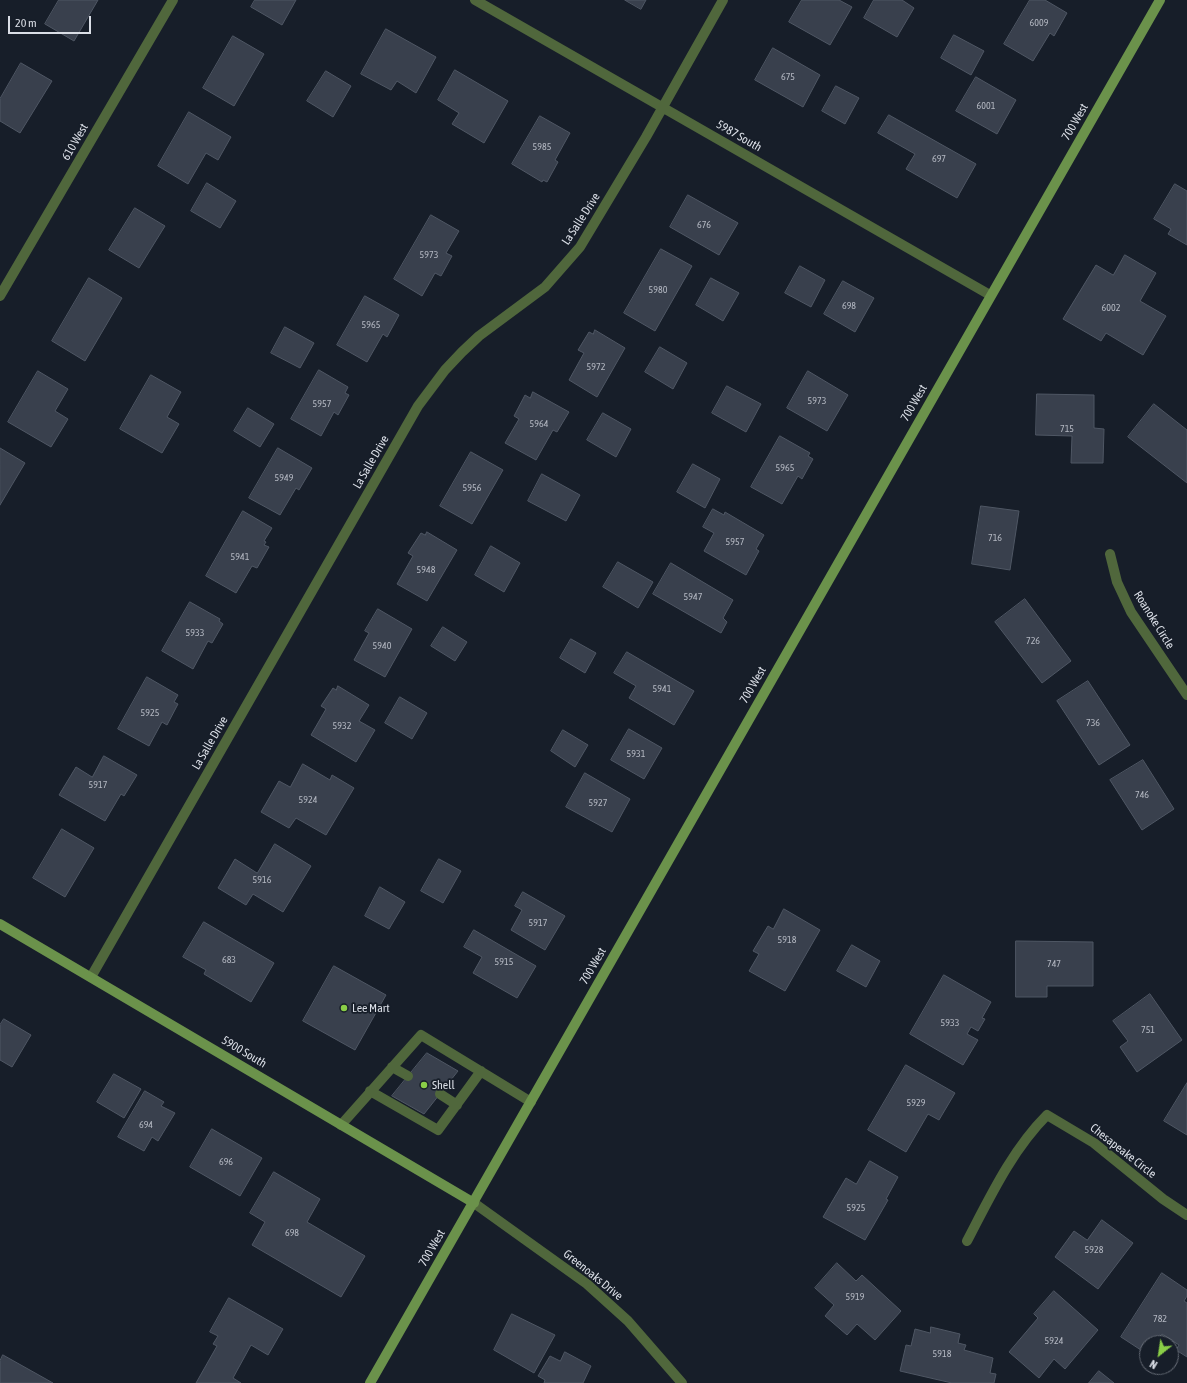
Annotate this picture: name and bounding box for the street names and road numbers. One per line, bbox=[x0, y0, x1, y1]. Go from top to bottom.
street label: 700 West bbox=[1059, 101, 1091, 143]
street label: 5987 South bbox=[714, 117, 764, 155]
street label: 610 West bbox=[59, 121, 91, 163]
street label: La Salle Drive bbox=[559, 190, 603, 248]
street label: 700 West bbox=[898, 382, 930, 424]
street label: La Salle Drive bbox=[350, 433, 392, 491]
street label: Roanoke Circle bbox=[1131, 588, 1177, 652]
street label: 700 West bbox=[737, 664, 769, 706]
street label: La Salle Drive bbox=[189, 714, 231, 772]
street label: 700 West bbox=[577, 945, 609, 987]
street label: 5900 South bbox=[219, 1033, 269, 1071]
street label: Chesapeake Circle bbox=[1087, 1121, 1159, 1181]
street label: 700 West bbox=[416, 1227, 448, 1269]
street label: Greenoaks Drive bbox=[560, 1247, 626, 1303]

